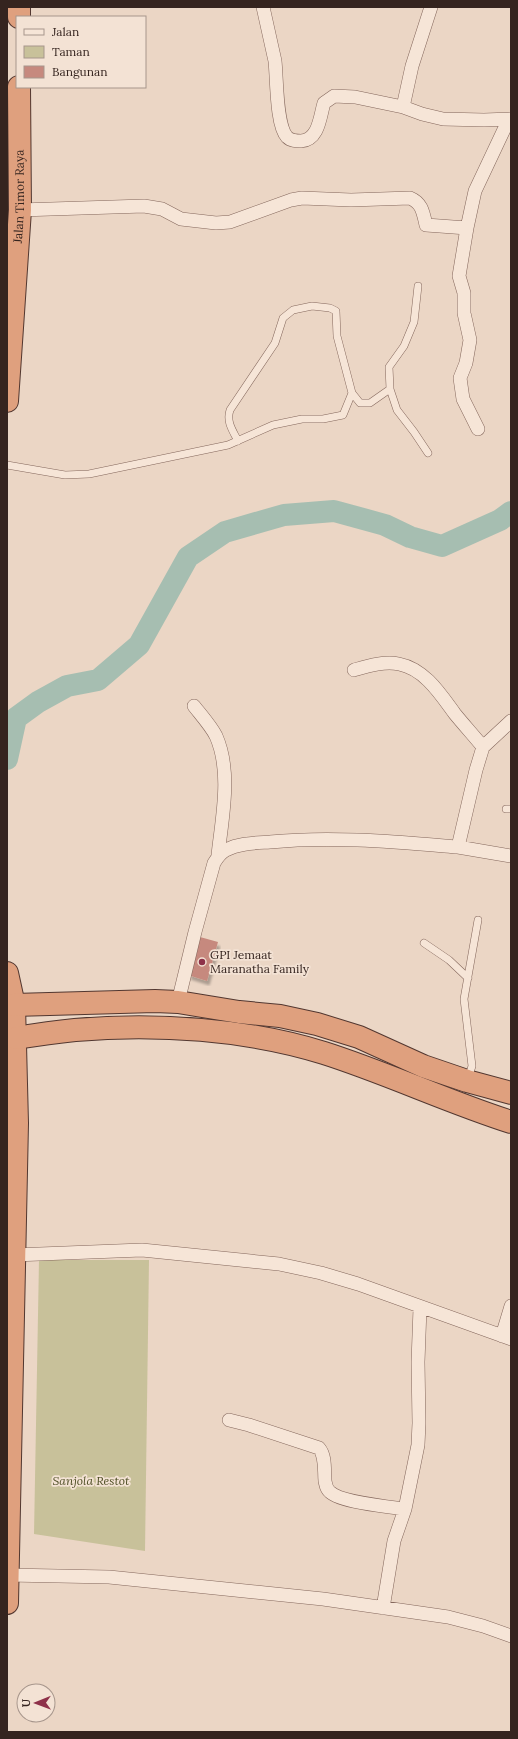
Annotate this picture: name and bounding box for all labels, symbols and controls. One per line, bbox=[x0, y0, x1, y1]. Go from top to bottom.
legend bbox=[16, 16, 146, 88]
text: Jalan bbox=[51, 24, 79, 39]
text: Taman bbox=[52, 44, 90, 59]
text: Bangunan bbox=[52, 64, 108, 79]
street label: Jalan Timor Raya bbox=[10, 149, 27, 245]
place label: GPI Jemaat Maranatha Family bbox=[210, 947, 310, 976]
marker: GPI Jemaat Maranatha Family bbox=[197, 957, 207, 967]
park label: Sanjola Restot bbox=[53, 1473, 130, 1488]
north arrow bbox=[16, 1683, 56, 1723]
text: U bbox=[19, 1698, 33, 1707]

